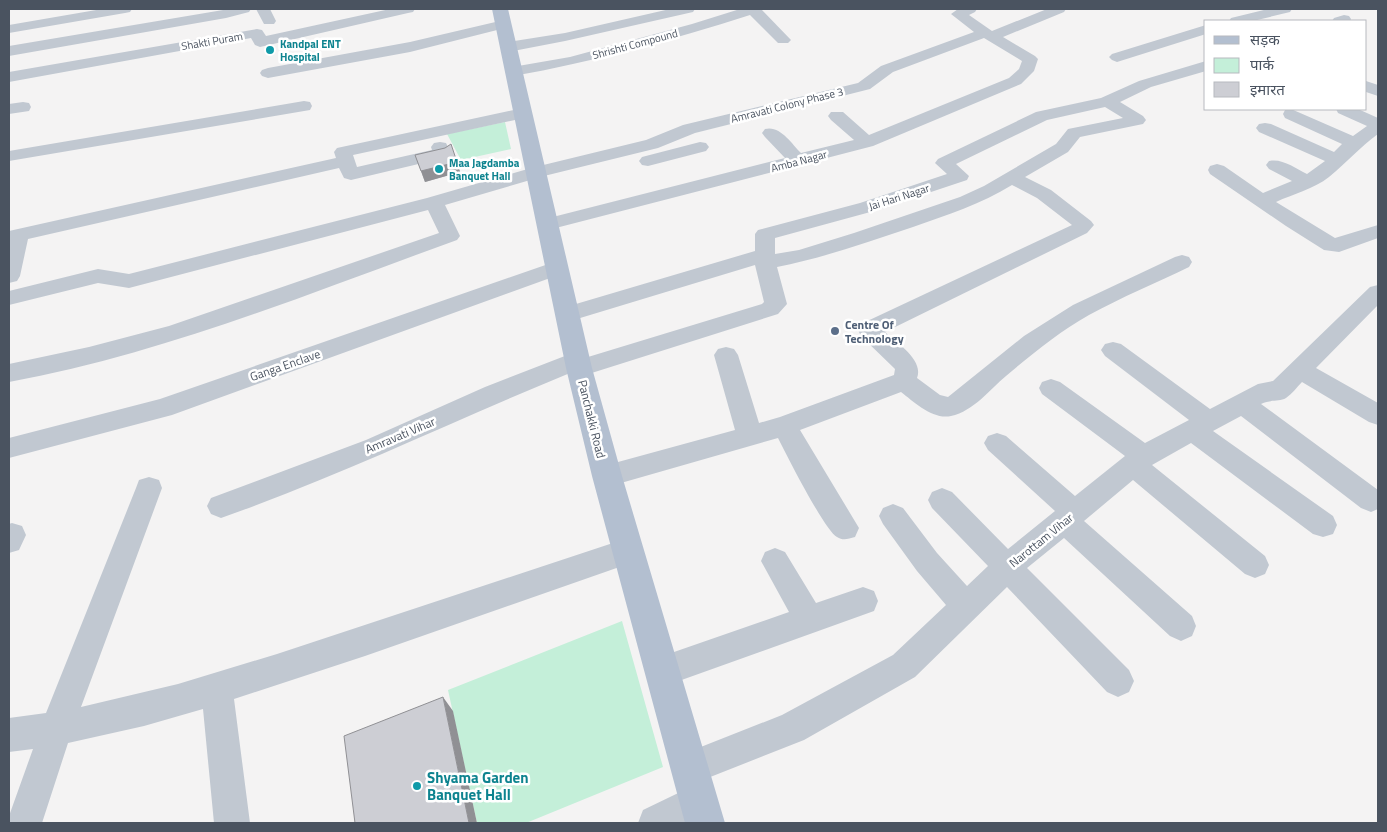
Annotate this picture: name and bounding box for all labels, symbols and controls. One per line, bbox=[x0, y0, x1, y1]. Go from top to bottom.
legend bbox=[1204, 20, 1367, 110]
street label: Shrishti Compound bbox=[591, 25, 680, 63]
street label: Shakti Puram bbox=[180, 28, 244, 54]
text: सड़क bbox=[1250, 28, 1280, 51]
place label: Kandpal ENT Hospital bbox=[280, 36, 341, 65]
marker: Kandpal ENT Hospital bbox=[264, 44, 276, 56]
text: पार्क bbox=[1250, 53, 1274, 76]
text: इमारत bbox=[1250, 78, 1285, 101]
street label: Amravati Colony Phase 3 bbox=[729, 83, 845, 127]
street label: Amba Nagar bbox=[769, 146, 829, 176]
place label: Maa Jagdamba Banquet Hall bbox=[449, 155, 520, 184]
marker: Maa Jagdamba Banquet Hall bbox=[433, 163, 445, 175]
street label: Jai Hari Nagar bbox=[867, 180, 932, 214]
place label: Centre Of Technology bbox=[845, 315, 904, 348]
marker: Centre Of Technology bbox=[829, 325, 841, 337]
street label: Ganga Enclave bbox=[247, 344, 323, 386]
street label: Panchakki Road bbox=[573, 378, 611, 460]
street label: Amravati Vihar bbox=[362, 412, 438, 458]
street label: Narottam Vihar bbox=[1005, 508, 1077, 572]
place label: Shyama Garden Banquet Hall bbox=[427, 766, 529, 806]
marker: Shyama Garden Banquet Hall bbox=[411, 780, 423, 792]

